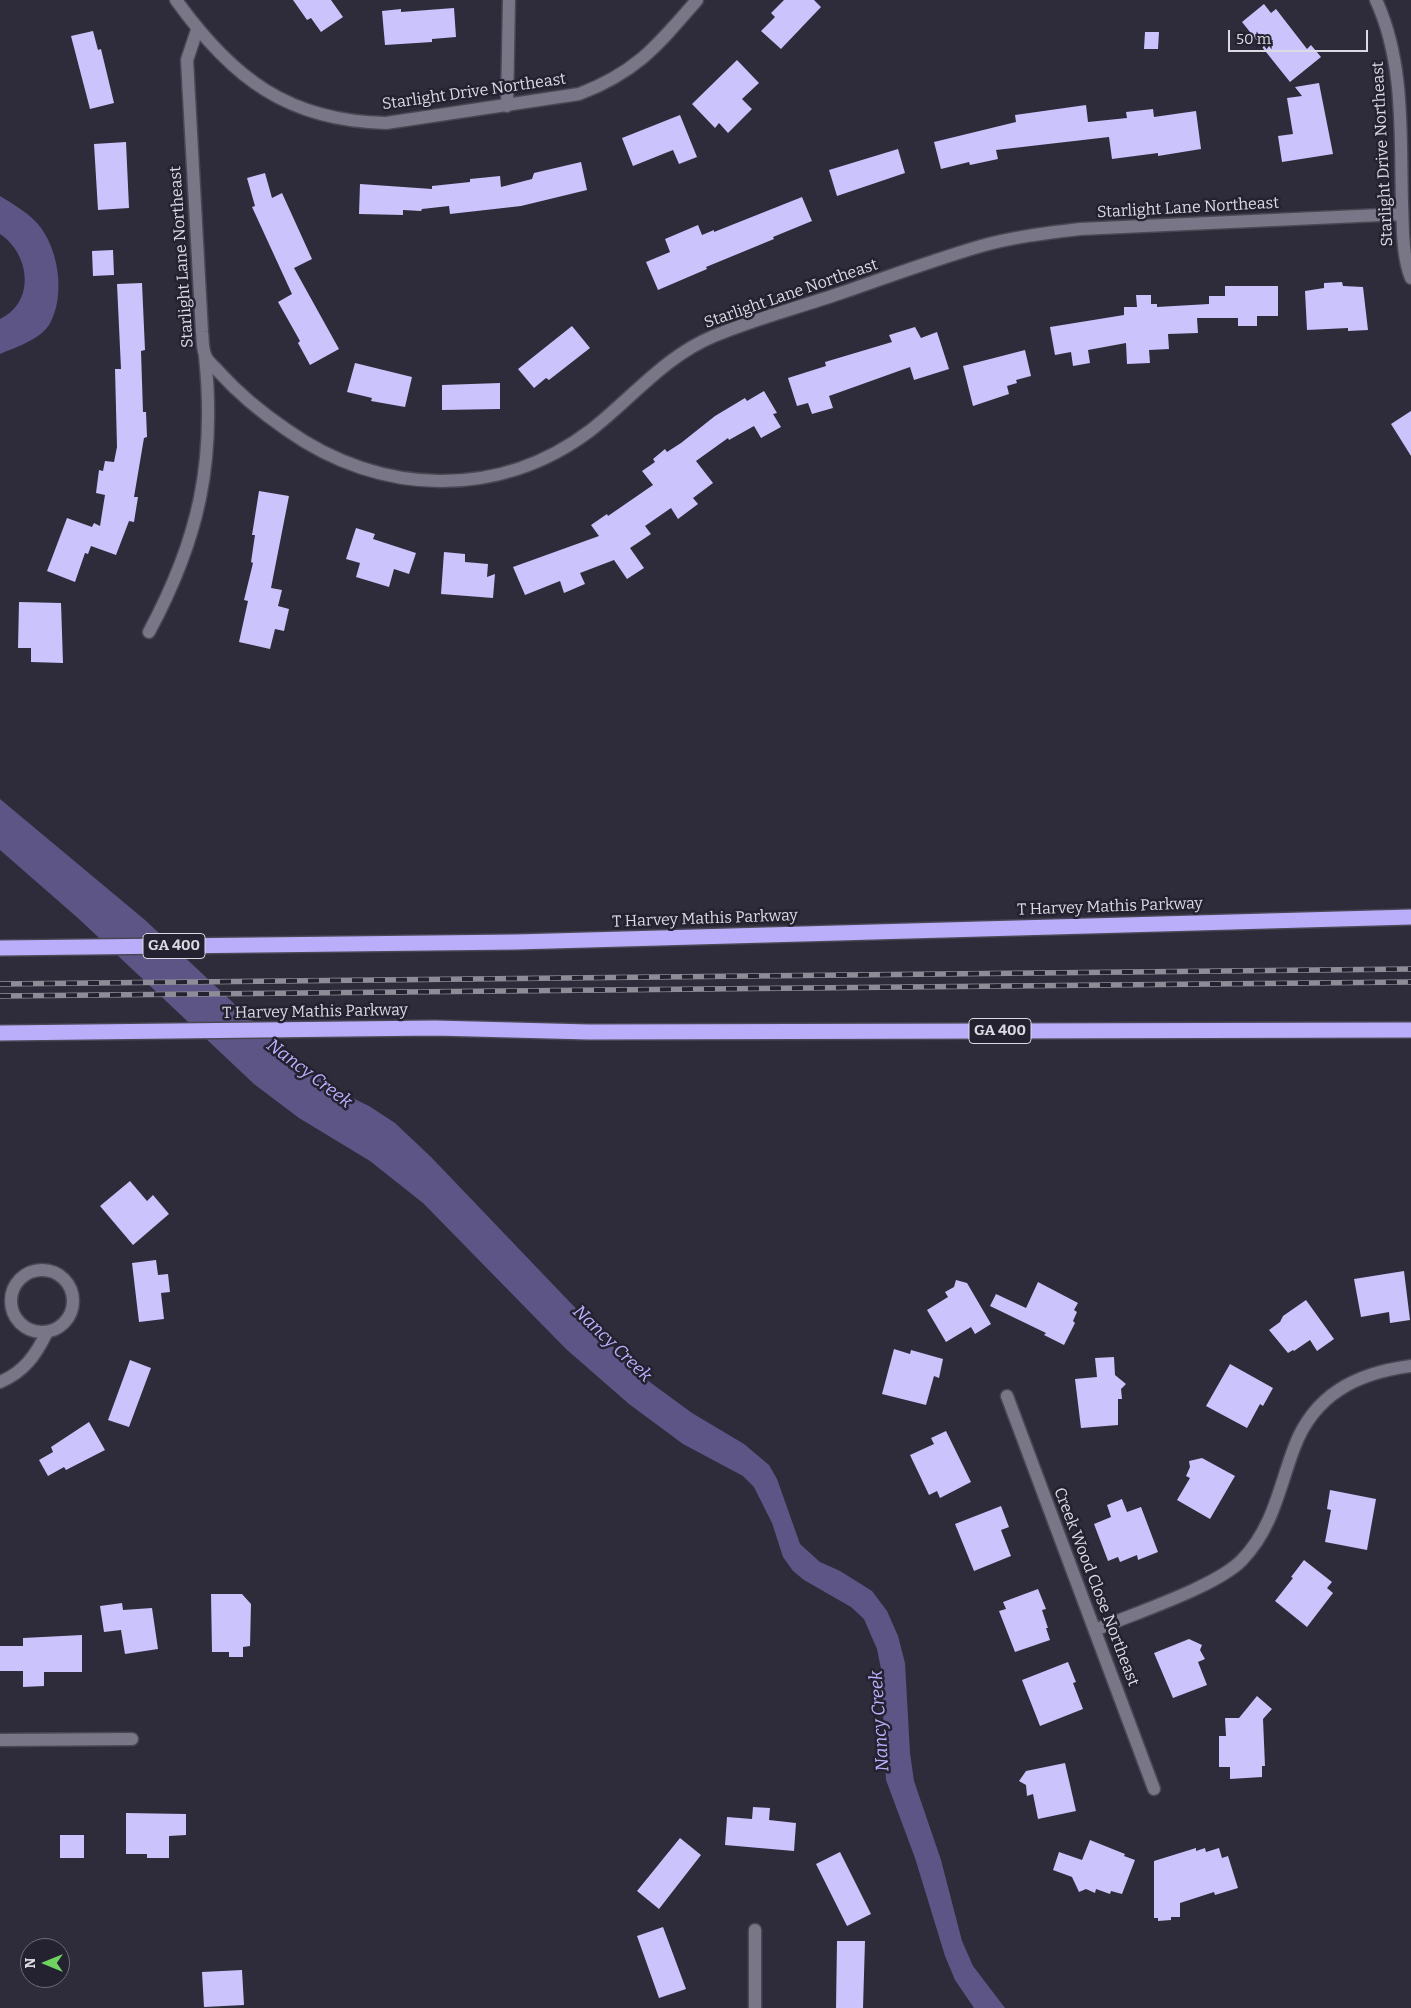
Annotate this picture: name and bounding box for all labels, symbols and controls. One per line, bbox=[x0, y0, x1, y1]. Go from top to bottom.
scale bar bbox=[1231, 20, 1371, 52]
text: 50 m bbox=[1236, 30, 1271, 48]
street label: Starlight Drive Northeast bbox=[1369, 61, 1397, 247]
street label: Starlight Drive Northeast bbox=[381, 70, 567, 114]
street label: Starlight Lane Northeast bbox=[166, 165, 198, 349]
street label: Starlight Lane Northeast bbox=[1096, 194, 1280, 222]
street label: Starlight Lane Northeast bbox=[702, 255, 880, 333]
street label: T Harvey Mathis Parkway bbox=[1017, 894, 1203, 920]
street label: T Harvey Mathis Parkway bbox=[612, 906, 798, 932]
road number: GA 400 bbox=[143, 934, 205, 958]
street label: T Harvey Mathis Parkway bbox=[222, 1001, 408, 1023]
road number: GA 400 bbox=[969, 1018, 1031, 1044]
water label: Nancy Creek bbox=[262, 1035, 356, 1113]
water label: Nancy Creek bbox=[568, 1301, 656, 1387]
street label: Creek Wood Close Northeast bbox=[1049, 1485, 1143, 1689]
water label: Nancy Creek bbox=[866, 1670, 894, 1772]
north arrow bbox=[20, 1938, 70, 1988]
text: N bbox=[22, 1958, 39, 1968]

